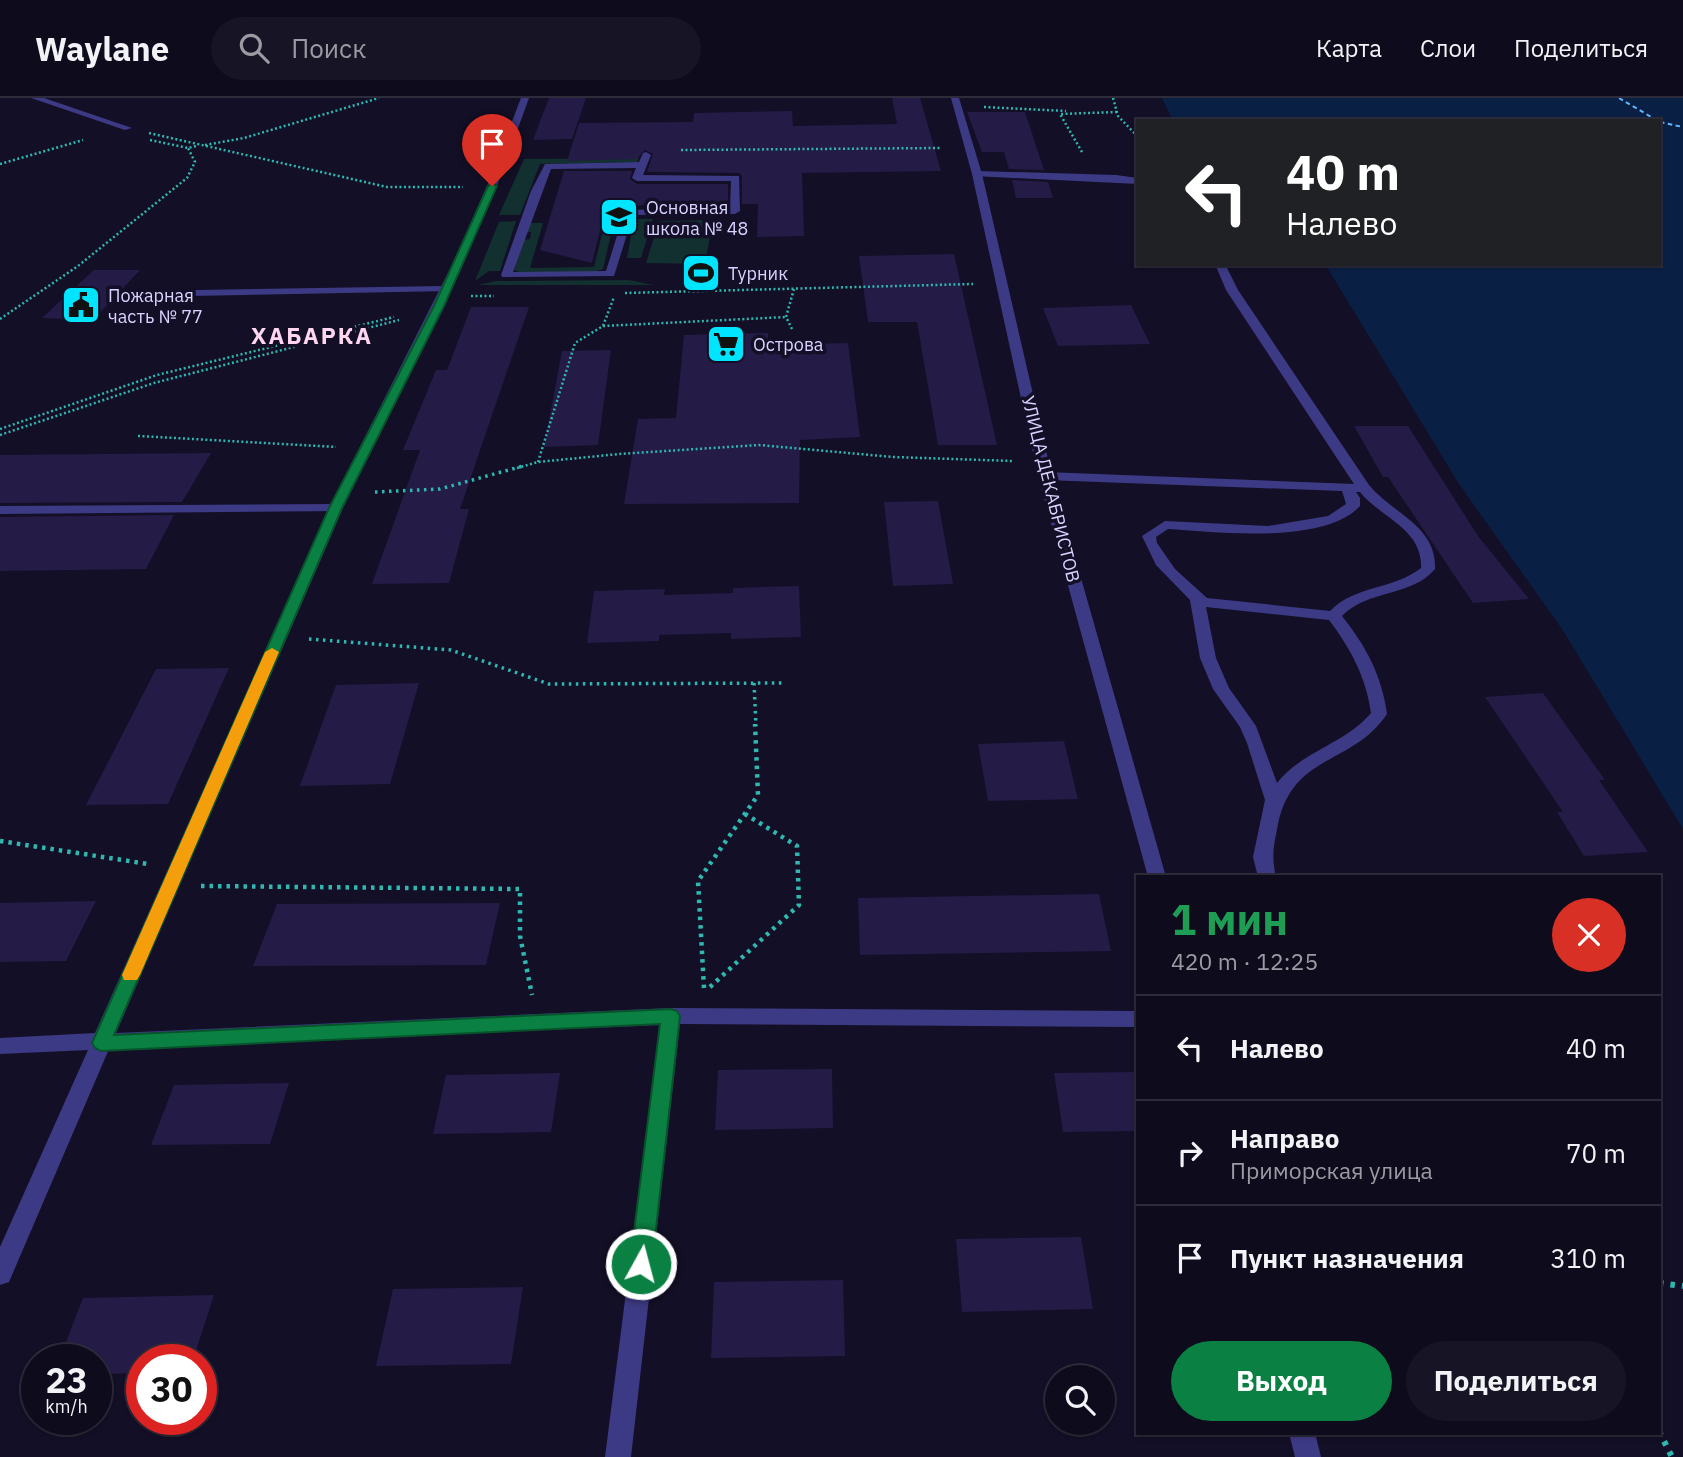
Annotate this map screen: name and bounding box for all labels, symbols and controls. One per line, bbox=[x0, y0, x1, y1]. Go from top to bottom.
search box bbox=[211, 17, 701, 80]
text: Waylane bbox=[35, 27, 169, 70]
icon: search bbox=[235, 29, 273, 67]
text: Поиск bbox=[291, 31, 366, 65]
text: Карта bbox=[1316, 32, 1382, 64]
text: Слои bbox=[1420, 32, 1476, 64]
text: Поделиться bbox=[1514, 32, 1648, 64]
pin bbox=[462, 114, 522, 186]
icon: arrive bbox=[473, 125, 511, 163]
text: 40 m bbox=[1286, 140, 1400, 203]
icon: left bbox=[1171, 147, 1262, 238]
school or university icon: Основная школа № 48 bbox=[598, 196, 640, 238]
place label: Основная школа № 48 bbox=[646, 196, 748, 240]
text: Налево bbox=[1286, 202, 1397, 244]
sports icon: Турник bbox=[680, 252, 722, 294]
place label: Турник bbox=[728, 262, 788, 285]
public building icon: Пожарная часть № 77 bbox=[60, 284, 102, 326]
place label: Пожарная часть № 77 bbox=[108, 284, 203, 328]
district label: ХАБАРКА bbox=[251, 320, 373, 350]
supermarket icon: Острова bbox=[705, 323, 747, 365]
place label: Острова bbox=[753, 333, 824, 356]
street label: УЛИЦА ДЕКАБРИСТОВ bbox=[1017, 393, 1085, 585]
text: 1 мин bbox=[1171, 892, 1288, 947]
button: close bbox=[1552, 898, 1626, 972]
text: 420 m · 12:25 bbox=[1171, 946, 1318, 976]
icon: left bbox=[1171, 1029, 1209, 1067]
text: Налево bbox=[1230, 1031, 1324, 1065]
text: 40 m bbox=[1566, 1031, 1626, 1065]
text: Направо bbox=[1230, 1121, 1339, 1155]
icon: right bbox=[1171, 1134, 1209, 1172]
text: 70 m bbox=[1566, 1136, 1626, 1170]
text: Приморская улица bbox=[1230, 1155, 1433, 1185]
position arrow bbox=[604, 1227, 678, 1301]
icon: arrive bbox=[1171, 1239, 1209, 1277]
text: Пункт назначения bbox=[1230, 1241, 1464, 1275]
text: 310 m bbox=[1550, 1241, 1626, 1275]
button: Выход bbox=[1171, 1341, 1392, 1421]
button: Поделиться bbox=[1406, 1341, 1626, 1421]
speed limit sign: 30 bbox=[126, 1344, 217, 1435]
text: 23 bbox=[45, 1357, 88, 1403]
map controls bbox=[1045, 1365, 1115, 1435]
button: search bbox=[1045, 1365, 1115, 1435]
text: km/h bbox=[45, 1395, 88, 1418]

